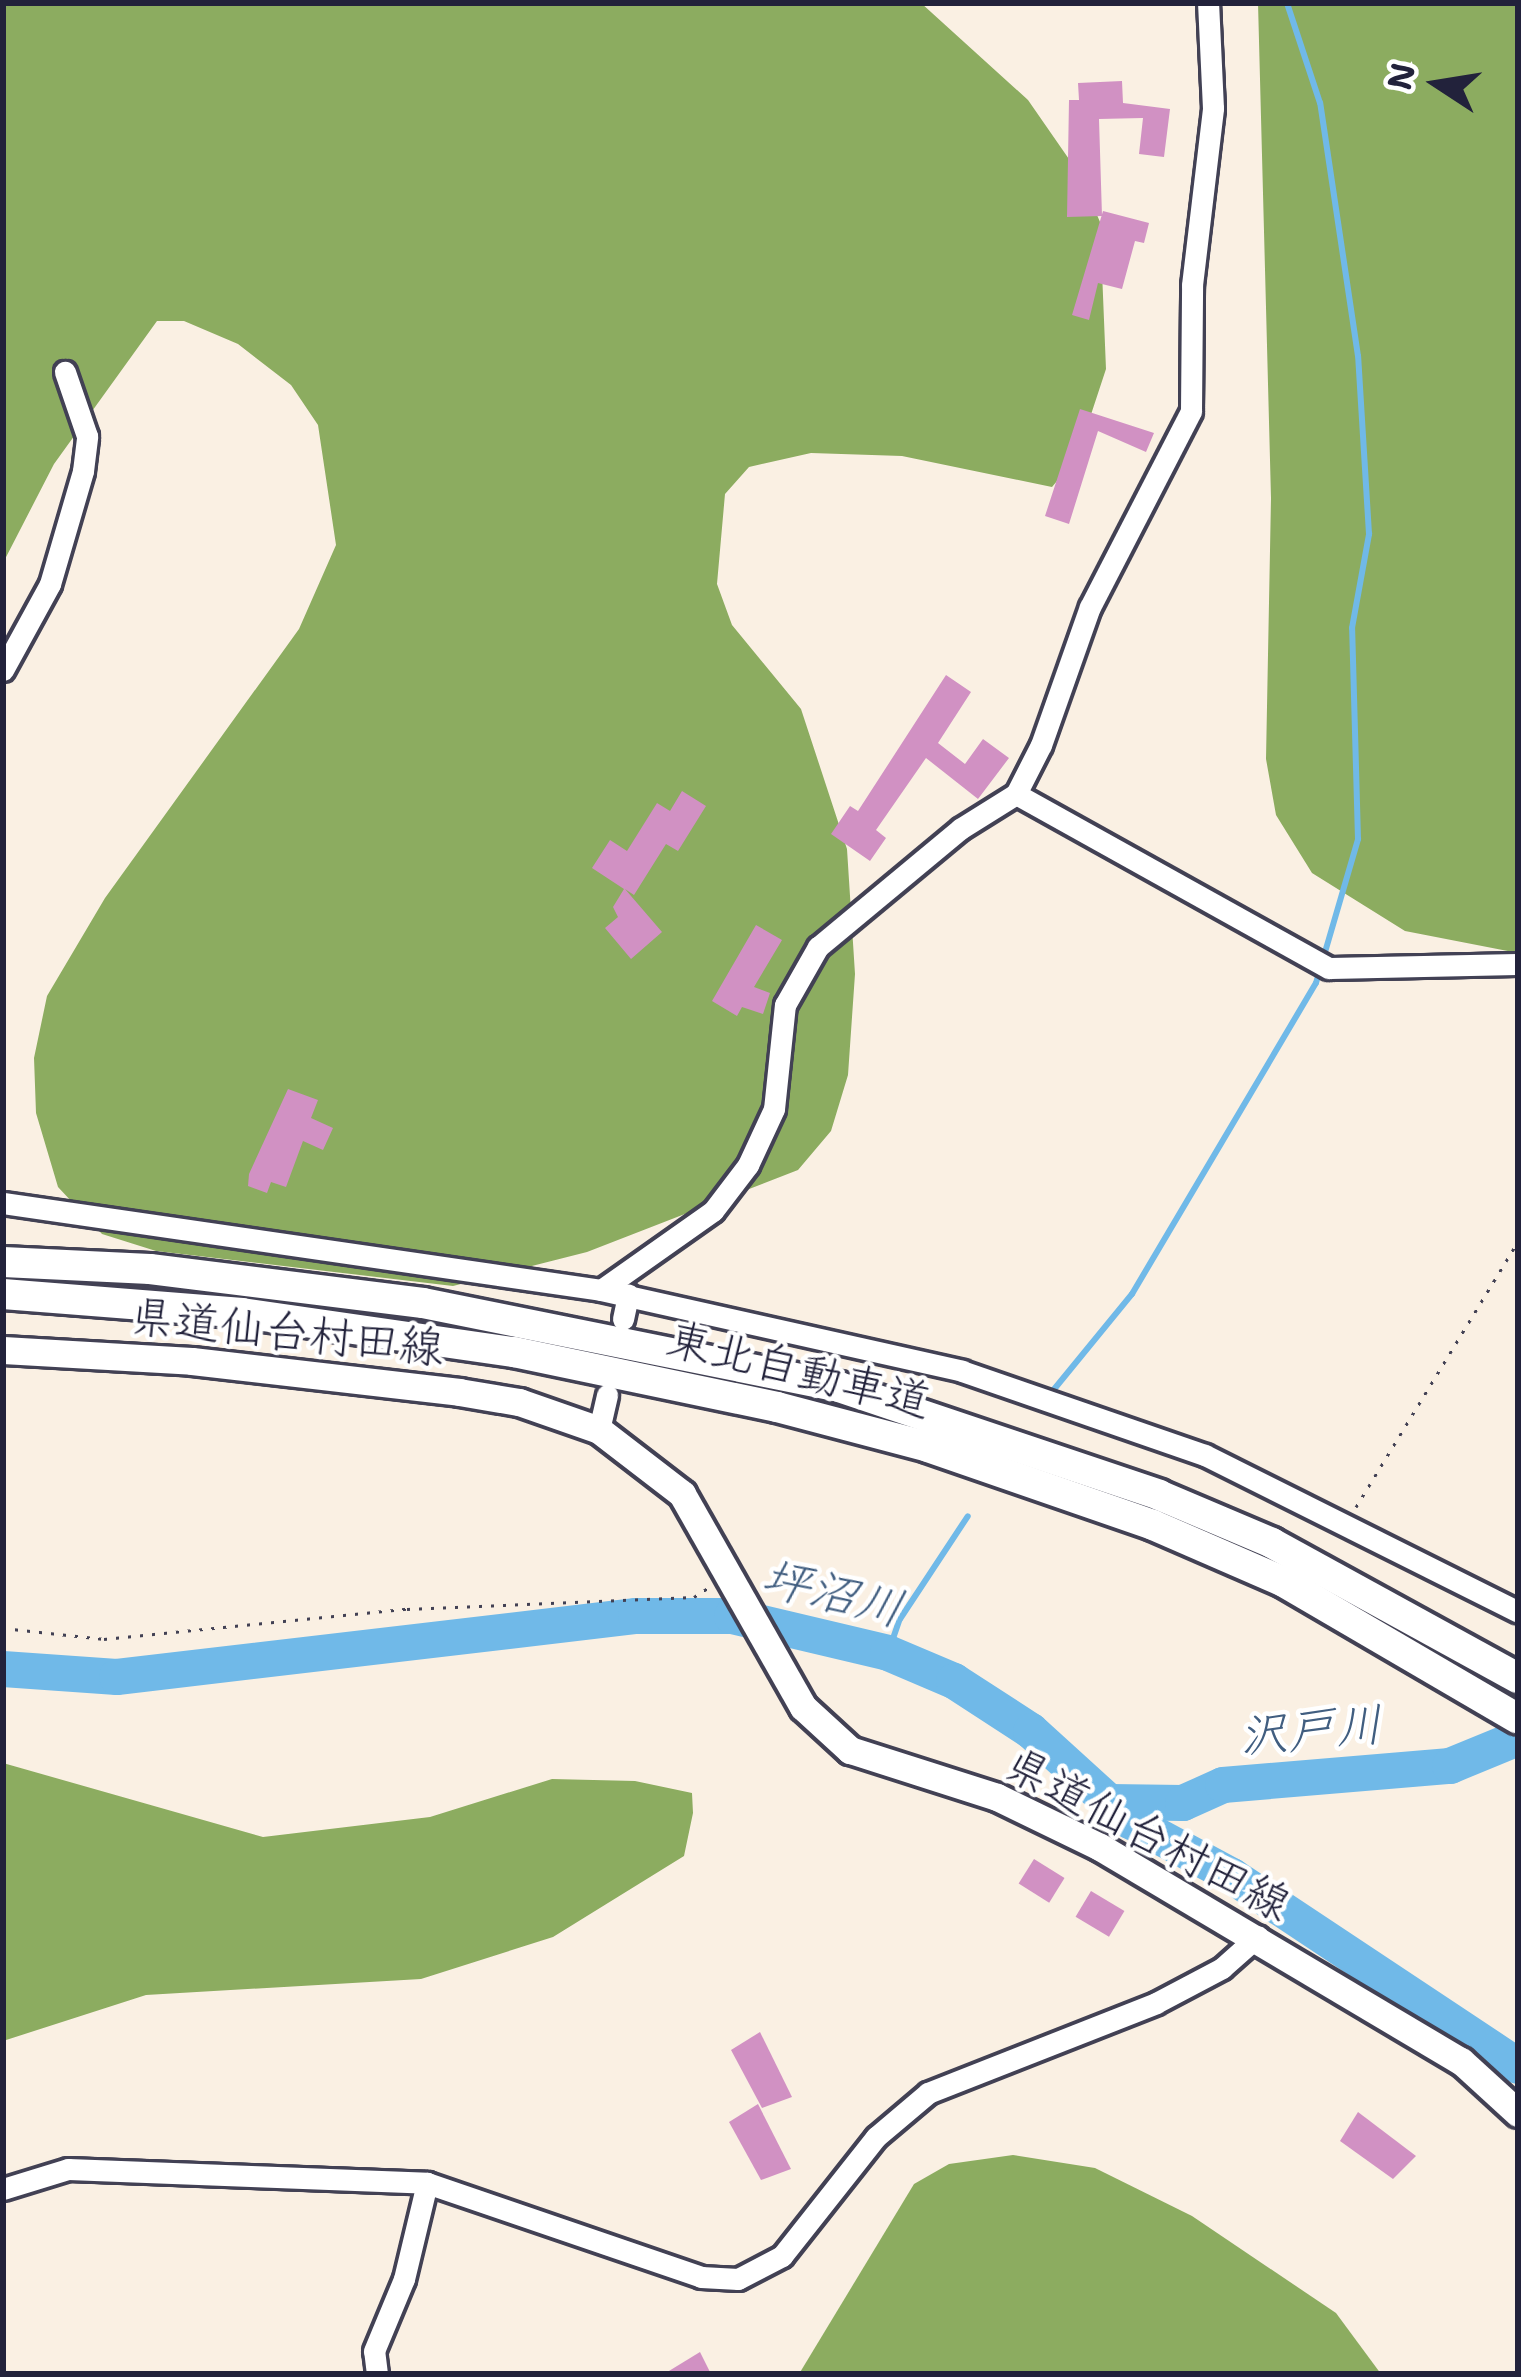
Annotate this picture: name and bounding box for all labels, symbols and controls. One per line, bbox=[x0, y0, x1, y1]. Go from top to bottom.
north arrow bbox=[1377, 24, 1497, 144]
text: N bbox=[1377, 59, 1426, 94]
street label: 県道仙台村田線 bbox=[128, 1289, 446, 1375]
street label: 東北自動車道 bbox=[661, 1311, 937, 1429]
water label: 坪沼川 bbox=[756, 1548, 910, 1638]
water label: 沢戸川 bbox=[1237, 1695, 1385, 1765]
street label: 県道仙台村田線 bbox=[996, 1736, 1300, 1932]

